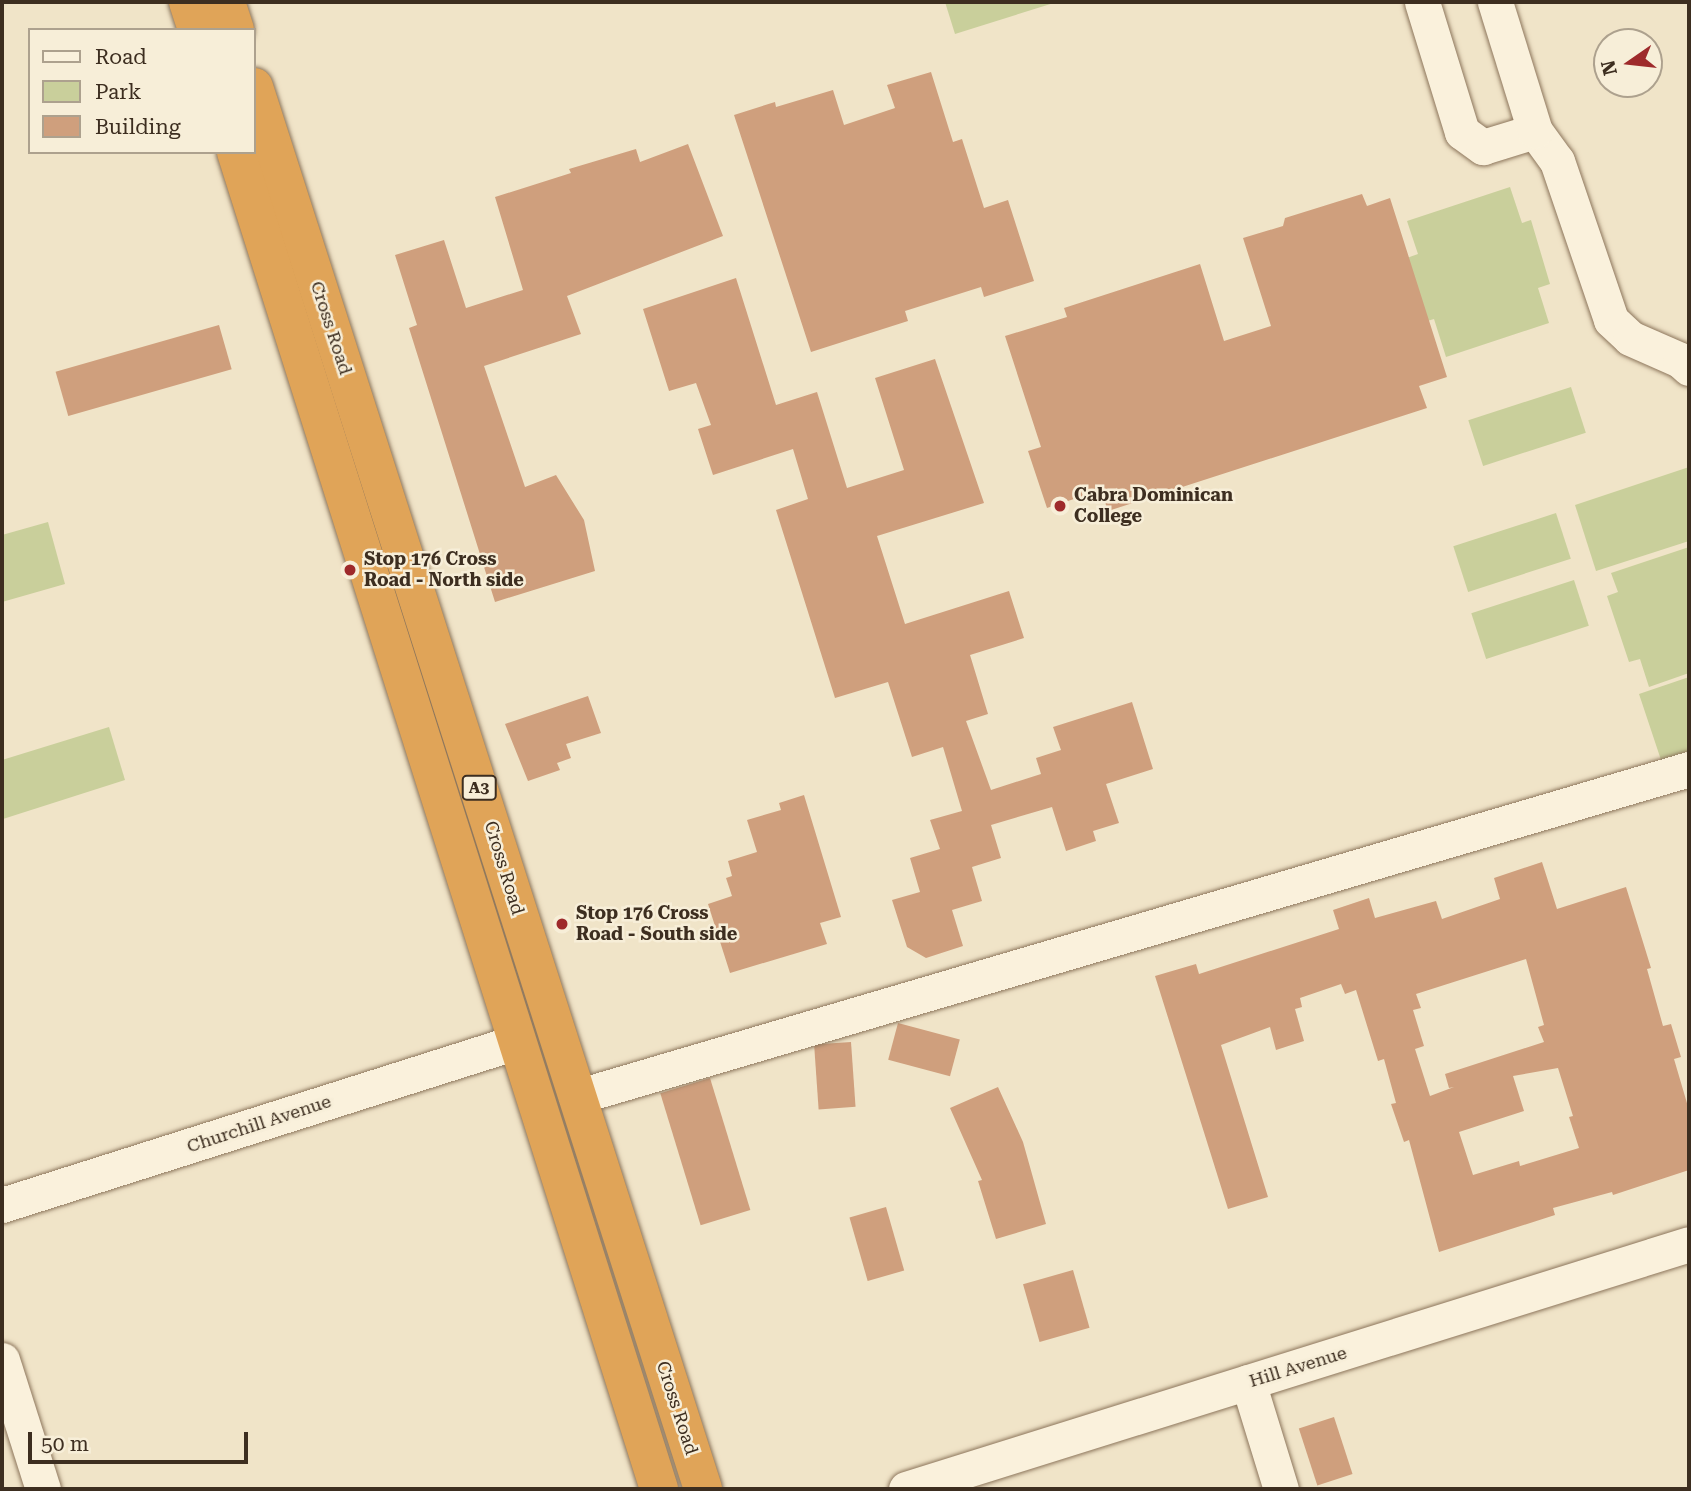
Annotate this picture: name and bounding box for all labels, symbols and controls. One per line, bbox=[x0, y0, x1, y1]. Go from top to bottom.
legend bbox=[28, 28, 256, 154]
north arrow bbox=[1593, 28, 1663, 98]
text: Road bbox=[95, 45, 147, 69]
text: N bbox=[1596, 58, 1622, 78]
text: Park bbox=[95, 80, 141, 104]
text: Building bbox=[95, 115, 181, 139]
street label: Cross Road bbox=[306, 279, 356, 377]
place label: Cabra Dominican College bbox=[1074, 485, 1233, 528]
marker: Cabra Dominican College bbox=[1052, 498, 1068, 514]
place label: Stop 176 Cross Road - North side bbox=[364, 549, 524, 592]
marker: Stop 176 Cross Road - North side bbox=[342, 562, 358, 578]
road number: A3 bbox=[462, 776, 496, 800]
street label: Cross Road bbox=[479, 818, 529, 918]
place label: Stop 176 Cross Road - South side bbox=[576, 903, 737, 946]
marker: Stop 176 Cross Road - South side bbox=[554, 916, 570, 932]
street label: Churchill Avenue bbox=[184, 1090, 334, 1158]
street label: Hill Avenue bbox=[1247, 1342, 1349, 1392]
street label: Cross Road bbox=[652, 1359, 702, 1457]
scale bar bbox=[32, 1418, 252, 1462]
text: 50 m bbox=[41, 1432, 89, 1456]

